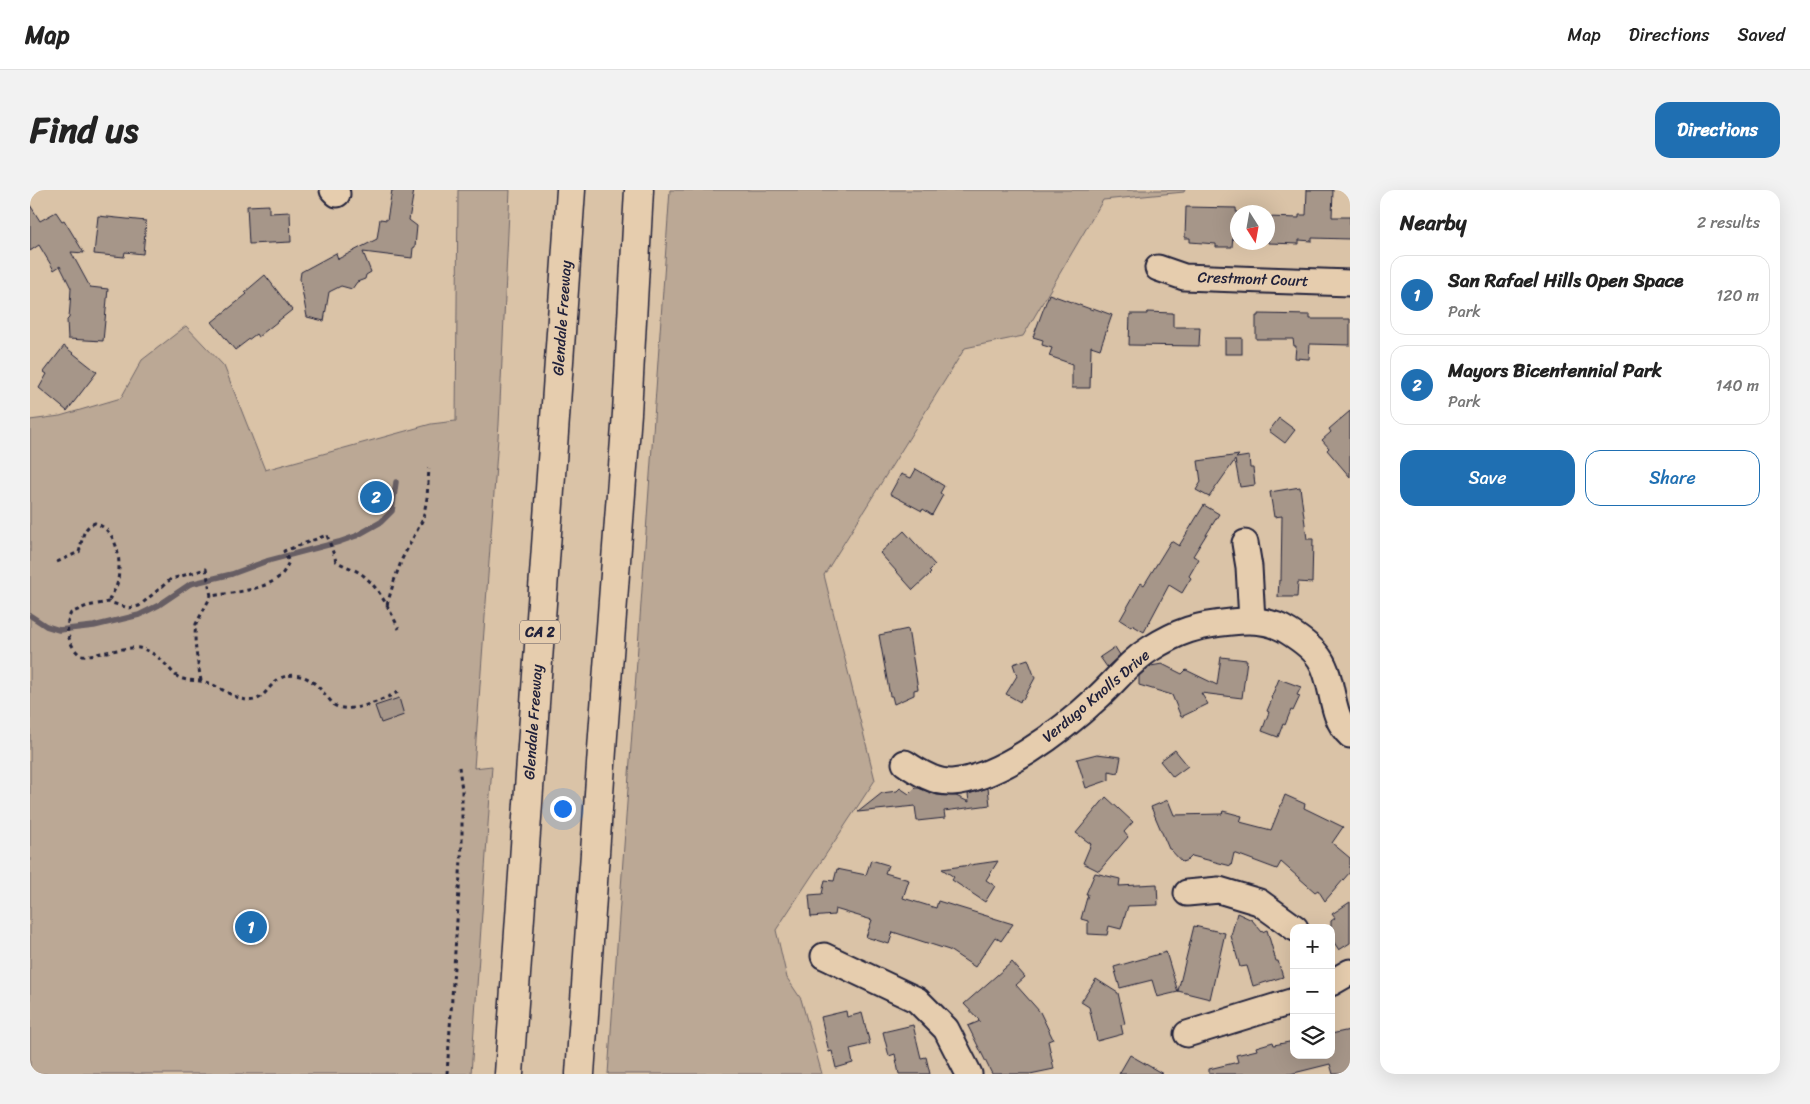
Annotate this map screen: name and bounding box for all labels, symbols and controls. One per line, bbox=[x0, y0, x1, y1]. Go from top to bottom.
text: Map bbox=[25, 14, 69, 56]
text: Map bbox=[1568, 19, 1601, 51]
text: Directions bbox=[1629, 19, 1710, 51]
text: Saved bbox=[1738, 19, 1785, 51]
text: Find us bbox=[30, 99, 138, 161]
button: Directions bbox=[1655, 102, 1780, 158]
text: Nearby bbox=[1400, 204, 1466, 242]
north arrow bbox=[1230, 205, 1275, 250]
text: 2 results bbox=[1697, 208, 1760, 237]
street label: Glendale Freeway bbox=[545, 259, 579, 377]
street label: Crestmont Court bbox=[1197, 264, 1309, 294]
text: San Rafael Hills Open Space bbox=[1448, 264, 1683, 297]
text: 1 bbox=[1414, 281, 1420, 310]
text: 120 m bbox=[1716, 281, 1759, 310]
text: Park bbox=[1448, 297, 1481, 326]
text: Mayors Bicentennial Park bbox=[1448, 354, 1662, 387]
text: 2 bbox=[1412, 371, 1422, 400]
text: 140 m bbox=[1716, 371, 1759, 400]
text: Park bbox=[1448, 387, 1481, 416]
button: Save bbox=[1400, 450, 1575, 506]
button: Share bbox=[1585, 450, 1760, 506]
pin: 2 bbox=[360, 478, 392, 516]
road number: CA 2 bbox=[520, 621, 560, 644]
street label: Verdugo Knolls Drive bbox=[1036, 643, 1156, 749]
street label: Glendale Freeway bbox=[516, 663, 550, 781]
your location bbox=[550, 796, 576, 822]
pin: 1 bbox=[235, 908, 267, 946]
map controls bbox=[1290, 924, 1335, 1059]
button: + bbox=[1290, 924, 1335, 969]
button: − bbox=[1290, 969, 1335, 1014]
button: layers bbox=[1290, 1014, 1335, 1059]

